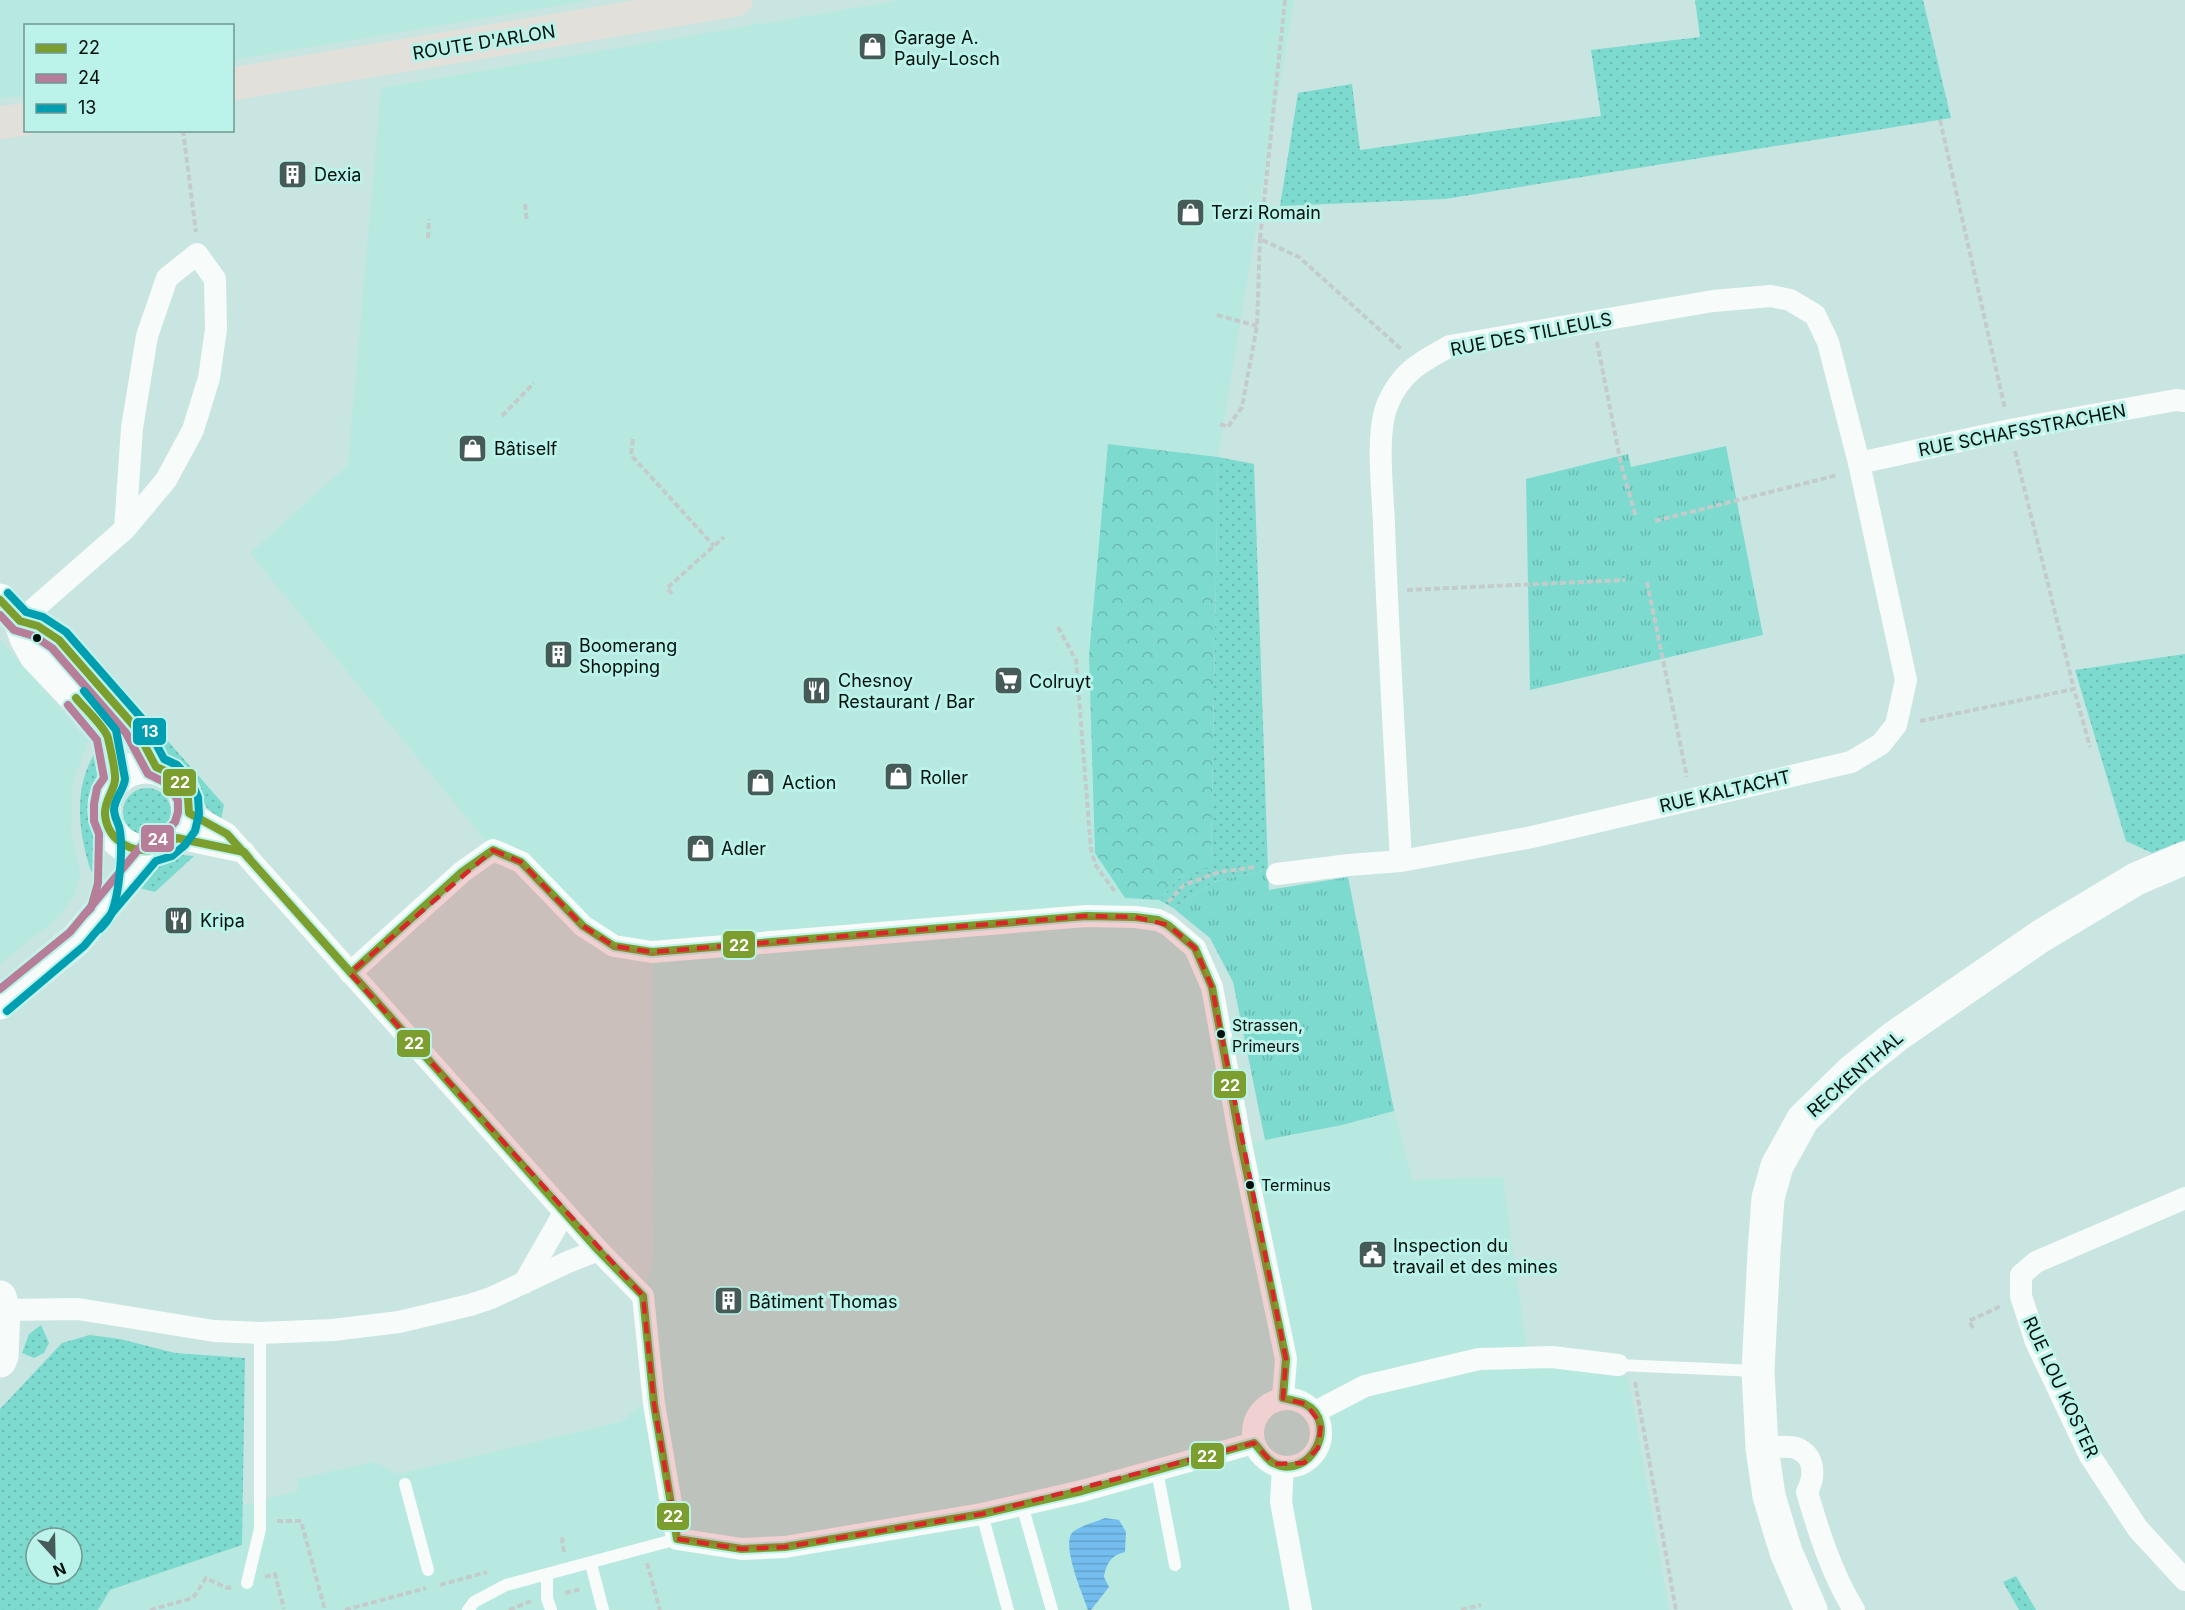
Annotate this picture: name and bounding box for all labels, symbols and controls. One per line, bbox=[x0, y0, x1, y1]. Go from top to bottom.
street label: ROUTE D'ARLON bbox=[411, 20, 557, 64]
legend bbox=[24, 24, 234, 132]
place label: Garage A. Pauly-Losch bbox=[894, 27, 1000, 69]
shop icon: Garage A. Pauly-Losch bbox=[857, 31, 889, 63]
text: 22 bbox=[78, 37, 100, 58]
text: 24 bbox=[78, 67, 100, 88]
text: 13 bbox=[78, 97, 96, 118]
building icon: Dexia bbox=[277, 158, 309, 190]
place label: Dexia bbox=[314, 164, 361, 185]
shop icon: Terzi Romain bbox=[1174, 196, 1206, 228]
place label: Terzi Romain bbox=[1211, 202, 1321, 223]
street label: RUE DES TILLEULS bbox=[1448, 308, 1614, 360]
street label: RUE SCHAFSSTRACHEN bbox=[1916, 400, 2128, 460]
shop icon: Bâtiself bbox=[457, 432, 489, 464]
place label: Bâtiself bbox=[494, 438, 557, 459]
unlabelled marker bbox=[31, 632, 43, 644]
place label: Boomerang Shopping bbox=[579, 635, 677, 677]
building icon: Boomerang Shopping bbox=[542, 639, 574, 671]
supermarket icon: Colruyt bbox=[992, 665, 1024, 697]
place label: Chesnoy Restaurant / Bar bbox=[838, 670, 975, 712]
place label: Colruyt bbox=[1029, 671, 1091, 692]
restaurant icon: Chesnoy Restaurant / Bar bbox=[801, 674, 833, 706]
line badge: 13 bbox=[132, 717, 167, 746]
text: 13 bbox=[141, 721, 159, 741]
shop icon: Roller bbox=[883, 761, 915, 793]
shop icon: Action bbox=[745, 766, 777, 798]
street label: RUE KALTACHT bbox=[1657, 766, 1793, 816]
place label: Roller bbox=[920, 767, 968, 788]
line badge: 22 bbox=[162, 768, 197, 797]
text: 22 bbox=[170, 772, 190, 792]
place label: Action bbox=[782, 772, 836, 793]
line badge: 24 bbox=[140, 824, 175, 853]
text: 24 bbox=[148, 829, 169, 849]
shop icon: Adler bbox=[684, 832, 716, 864]
place label: Adler bbox=[721, 838, 766, 859]
restaurant icon: Kripa bbox=[163, 904, 195, 936]
place label: Kripa bbox=[200, 910, 245, 931]
line badge: 22 bbox=[722, 930, 756, 959]
text: 22 bbox=[729, 935, 749, 955]
place label: Strassen, Primeurs bbox=[1232, 1015, 1303, 1056]
street label: RECKENTHAL bbox=[1803, 1027, 1907, 1121]
marker: Strassen, Primeurs bbox=[1215, 1028, 1227, 1040]
line badge: 22 bbox=[396, 1029, 431, 1058]
text: 22 bbox=[404, 1033, 424, 1053]
line badge: 22 bbox=[1213, 1070, 1247, 1099]
text: 22 bbox=[1220, 1075, 1240, 1095]
place label: Terminus bbox=[1261, 1175, 1331, 1195]
marker: Terminus bbox=[1244, 1179, 1256, 1191]
place label: Inspection du travail et des mines bbox=[1393, 1235, 1558, 1277]
public building icon: Inspection du travail et des mines bbox=[1356, 1239, 1388, 1271]
building icon: Bâtiment Thomas bbox=[712, 1285, 744, 1317]
place label: Bâtiment Thomas bbox=[749, 1291, 897, 1312]
street label: RUE LOU KOSTER bbox=[2019, 1313, 2103, 1461]
line badge: 22 bbox=[1190, 1442, 1225, 1470]
text: 22 bbox=[1197, 1446, 1217, 1466]
line badge: 22 bbox=[656, 1502, 690, 1531]
text: 22 bbox=[663, 1506, 683, 1526]
north arrow bbox=[24, 1526, 84, 1586]
text: N bbox=[50, 1558, 69, 1581]

